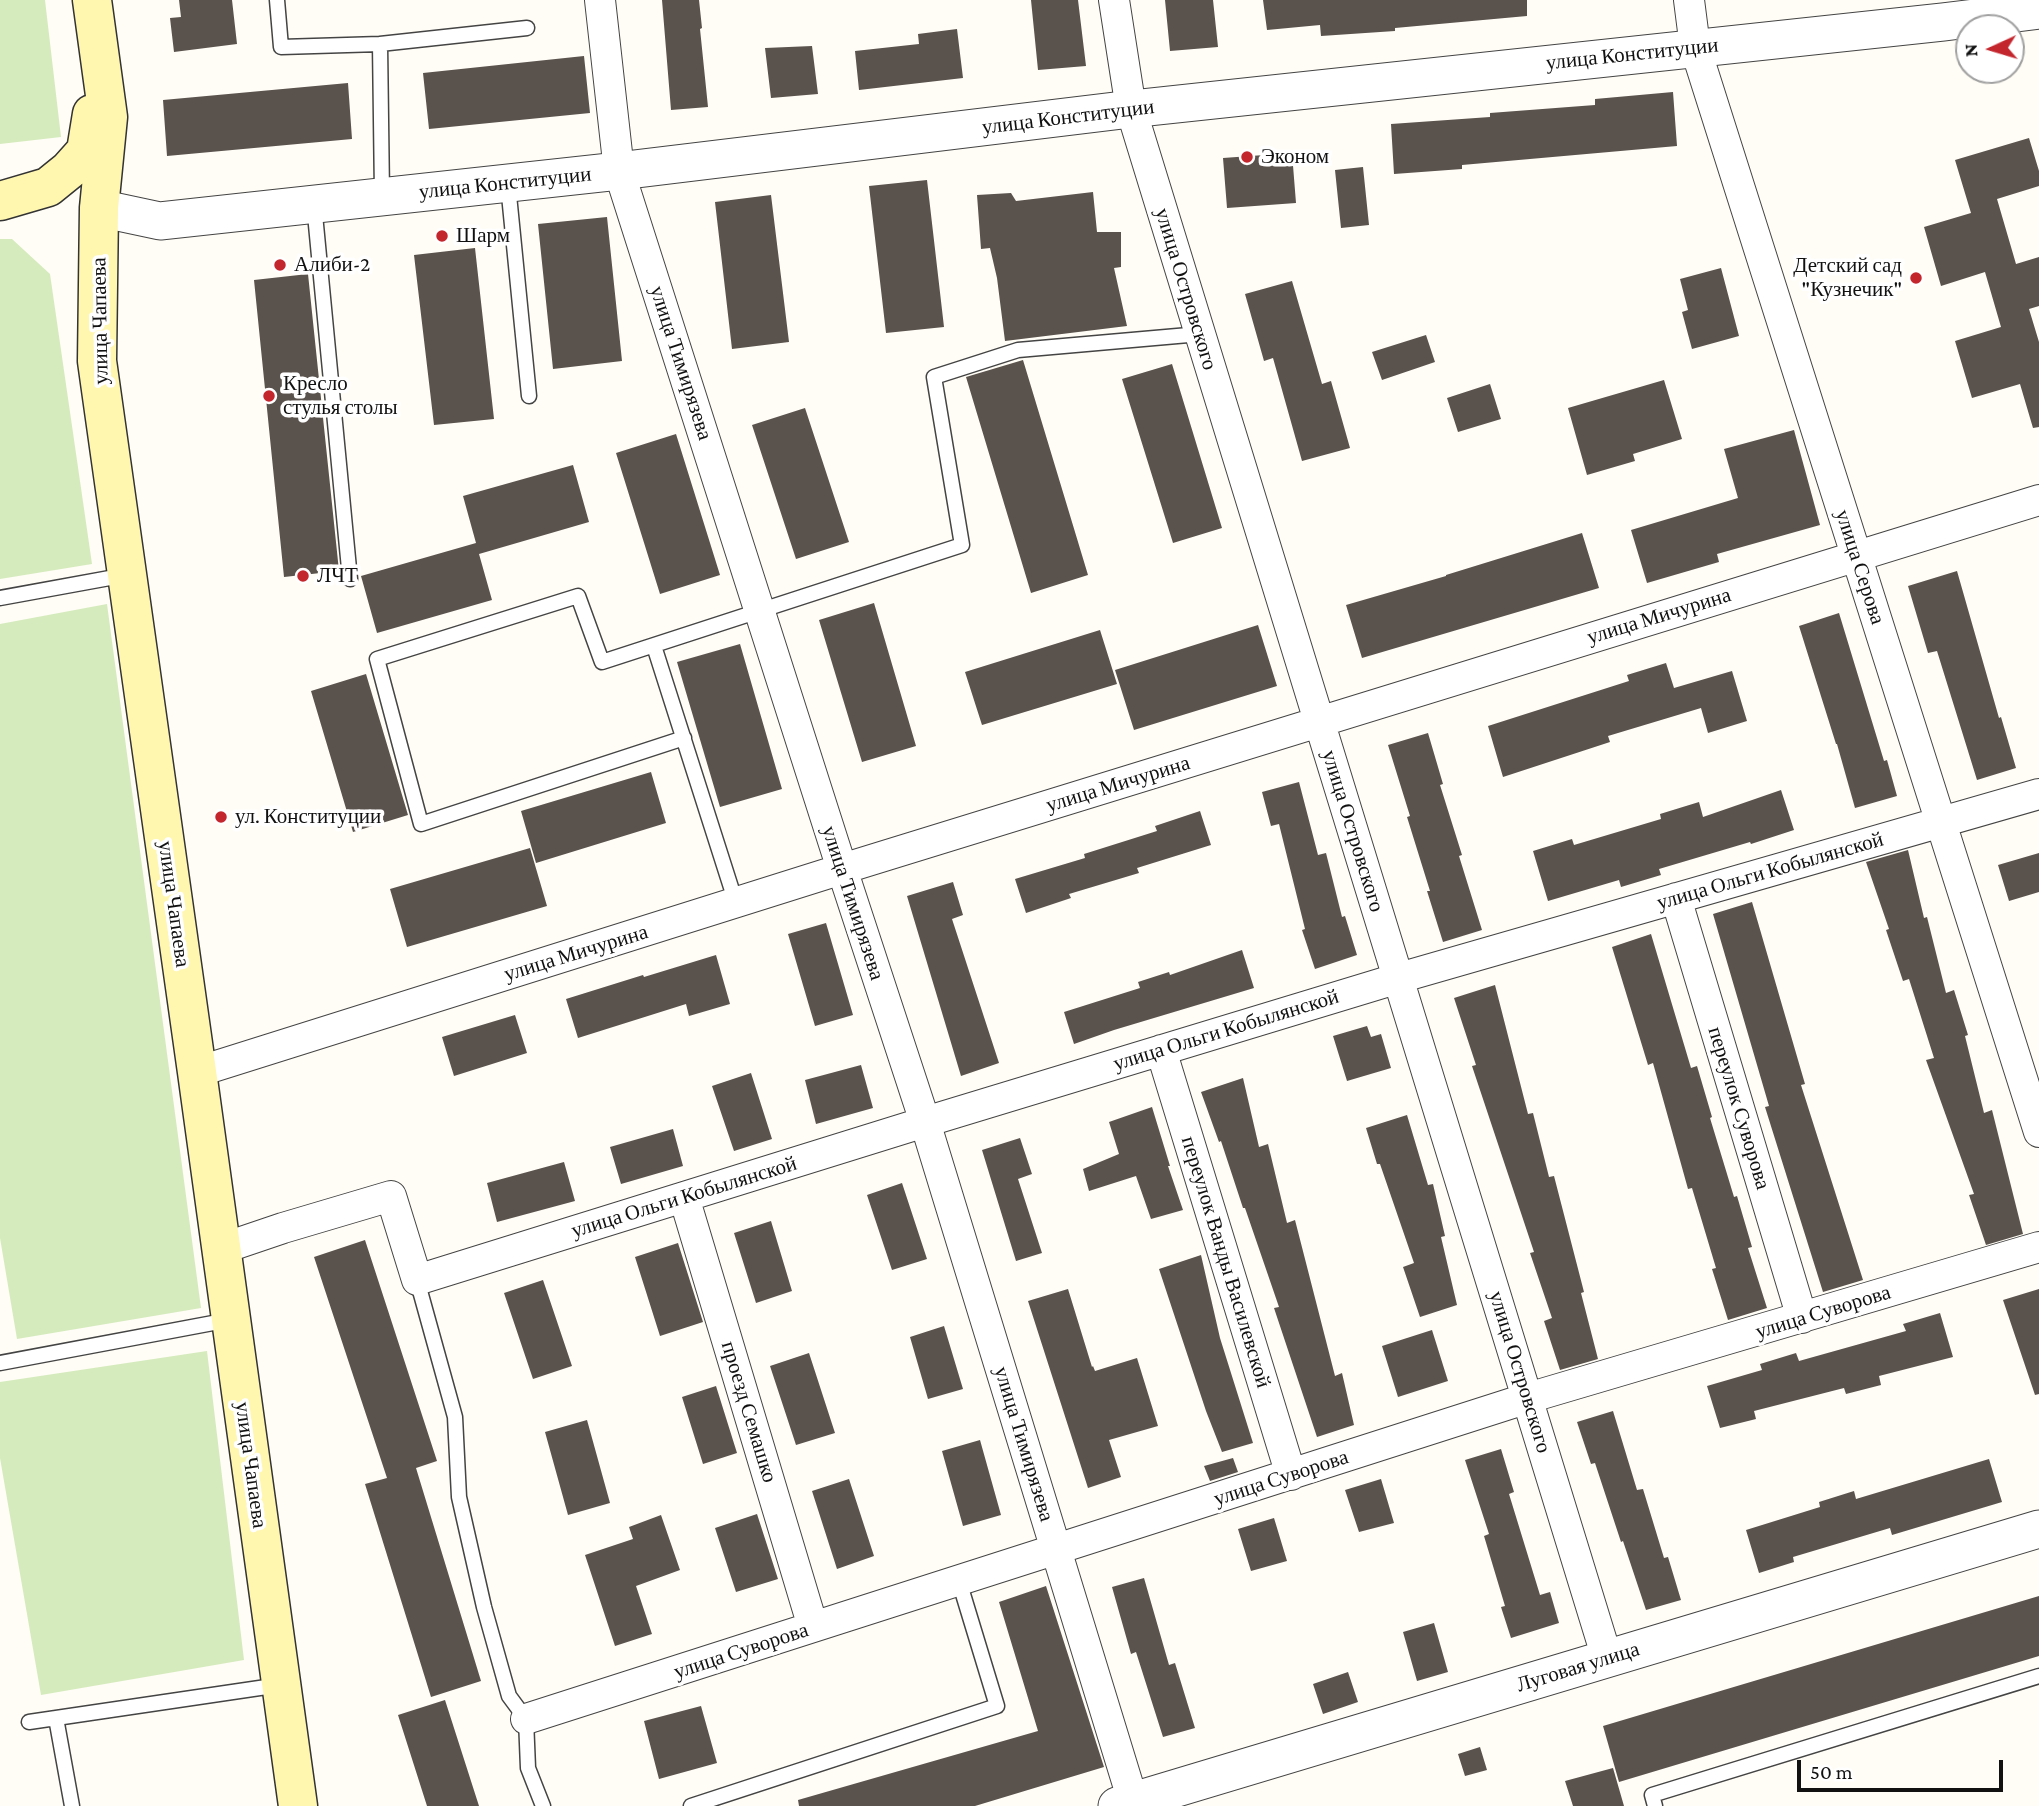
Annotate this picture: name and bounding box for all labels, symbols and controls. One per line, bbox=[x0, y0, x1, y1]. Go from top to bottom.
north arrow bbox=[1955, 14, 2025, 84]
street label: улица Конституции bbox=[1544, 32, 1720, 76]
text: N bbox=[1960, 43, 1981, 58]
street label: улица Конституции bbox=[980, 94, 1156, 140]
place label: Эконом bbox=[1261, 144, 1329, 170]
marker: Эконом bbox=[1239, 149, 1255, 165]
street label: улица Конституции bbox=[417, 161, 593, 205]
street label: улица Островского bbox=[1149, 205, 1223, 373]
place label: Шарм bbox=[456, 223, 510, 249]
marker: Шарм bbox=[434, 228, 450, 244]
place label: Алиби-2 bbox=[294, 252, 370, 278]
place label: Детский сад "Кузнечик" bbox=[1793, 253, 1902, 303]
street label: улица Чапаева bbox=[86, 257, 114, 385]
marker: Алиби-2 bbox=[272, 257, 288, 273]
marker: Детский сад "Кузнечик" bbox=[1908, 270, 1924, 286]
street label: улица Тимирязева bbox=[644, 283, 718, 443]
place label: Кресло стулья столы bbox=[283, 371, 397, 421]
marker: Кресло стулья столы bbox=[261, 388, 277, 404]
street label: улица Серова bbox=[1830, 506, 1890, 628]
place label: ЛЧТ bbox=[317, 563, 358, 589]
marker: ЛЧТ bbox=[295, 568, 311, 584]
street label: улица Мичурина bbox=[1584, 582, 1734, 650]
street label: улица Островского bbox=[1316, 747, 1390, 915]
street label: улица Мичурина bbox=[1043, 750, 1193, 818]
place label: ул. Конституции bbox=[235, 804, 381, 830]
marker: ул. Конституции bbox=[213, 809, 229, 825]
street label: улица Тимирязева bbox=[816, 823, 890, 983]
street label: улица Ольги Кобылянской bbox=[1654, 827, 1886, 915]
street label: улица Чапаева bbox=[153, 839, 195, 969]
street label: улица Мичурина bbox=[501, 919, 651, 987]
street label: улица Ольги Кобылянской bbox=[1110, 984, 1342, 1076]
street label: переулок Суворова bbox=[1702, 1024, 1776, 1192]
street label: переулок Ванды Василевской bbox=[1176, 1133, 1276, 1391]
street label: улица Ольги Кобылянской bbox=[568, 1151, 800, 1243]
street label: улица Суворова bbox=[1752, 1279, 1894, 1345]
street label: улица Островского bbox=[1483, 1288, 1557, 1456]
street label: проезд Семашко bbox=[716, 1338, 782, 1486]
street label: улица Тимирязева bbox=[988, 1364, 1060, 1524]
street label: улица Чапаева bbox=[230, 1400, 272, 1530]
street label: улица Суворова bbox=[1211, 1444, 1351, 1512]
street label: улица Суворова bbox=[671, 1617, 811, 1685]
street label: Луговая улица bbox=[1513, 1636, 1643, 1698]
scale bar bbox=[1801, 1746, 2008, 1790]
text: 50 m bbox=[1810, 1760, 1853, 1784]

